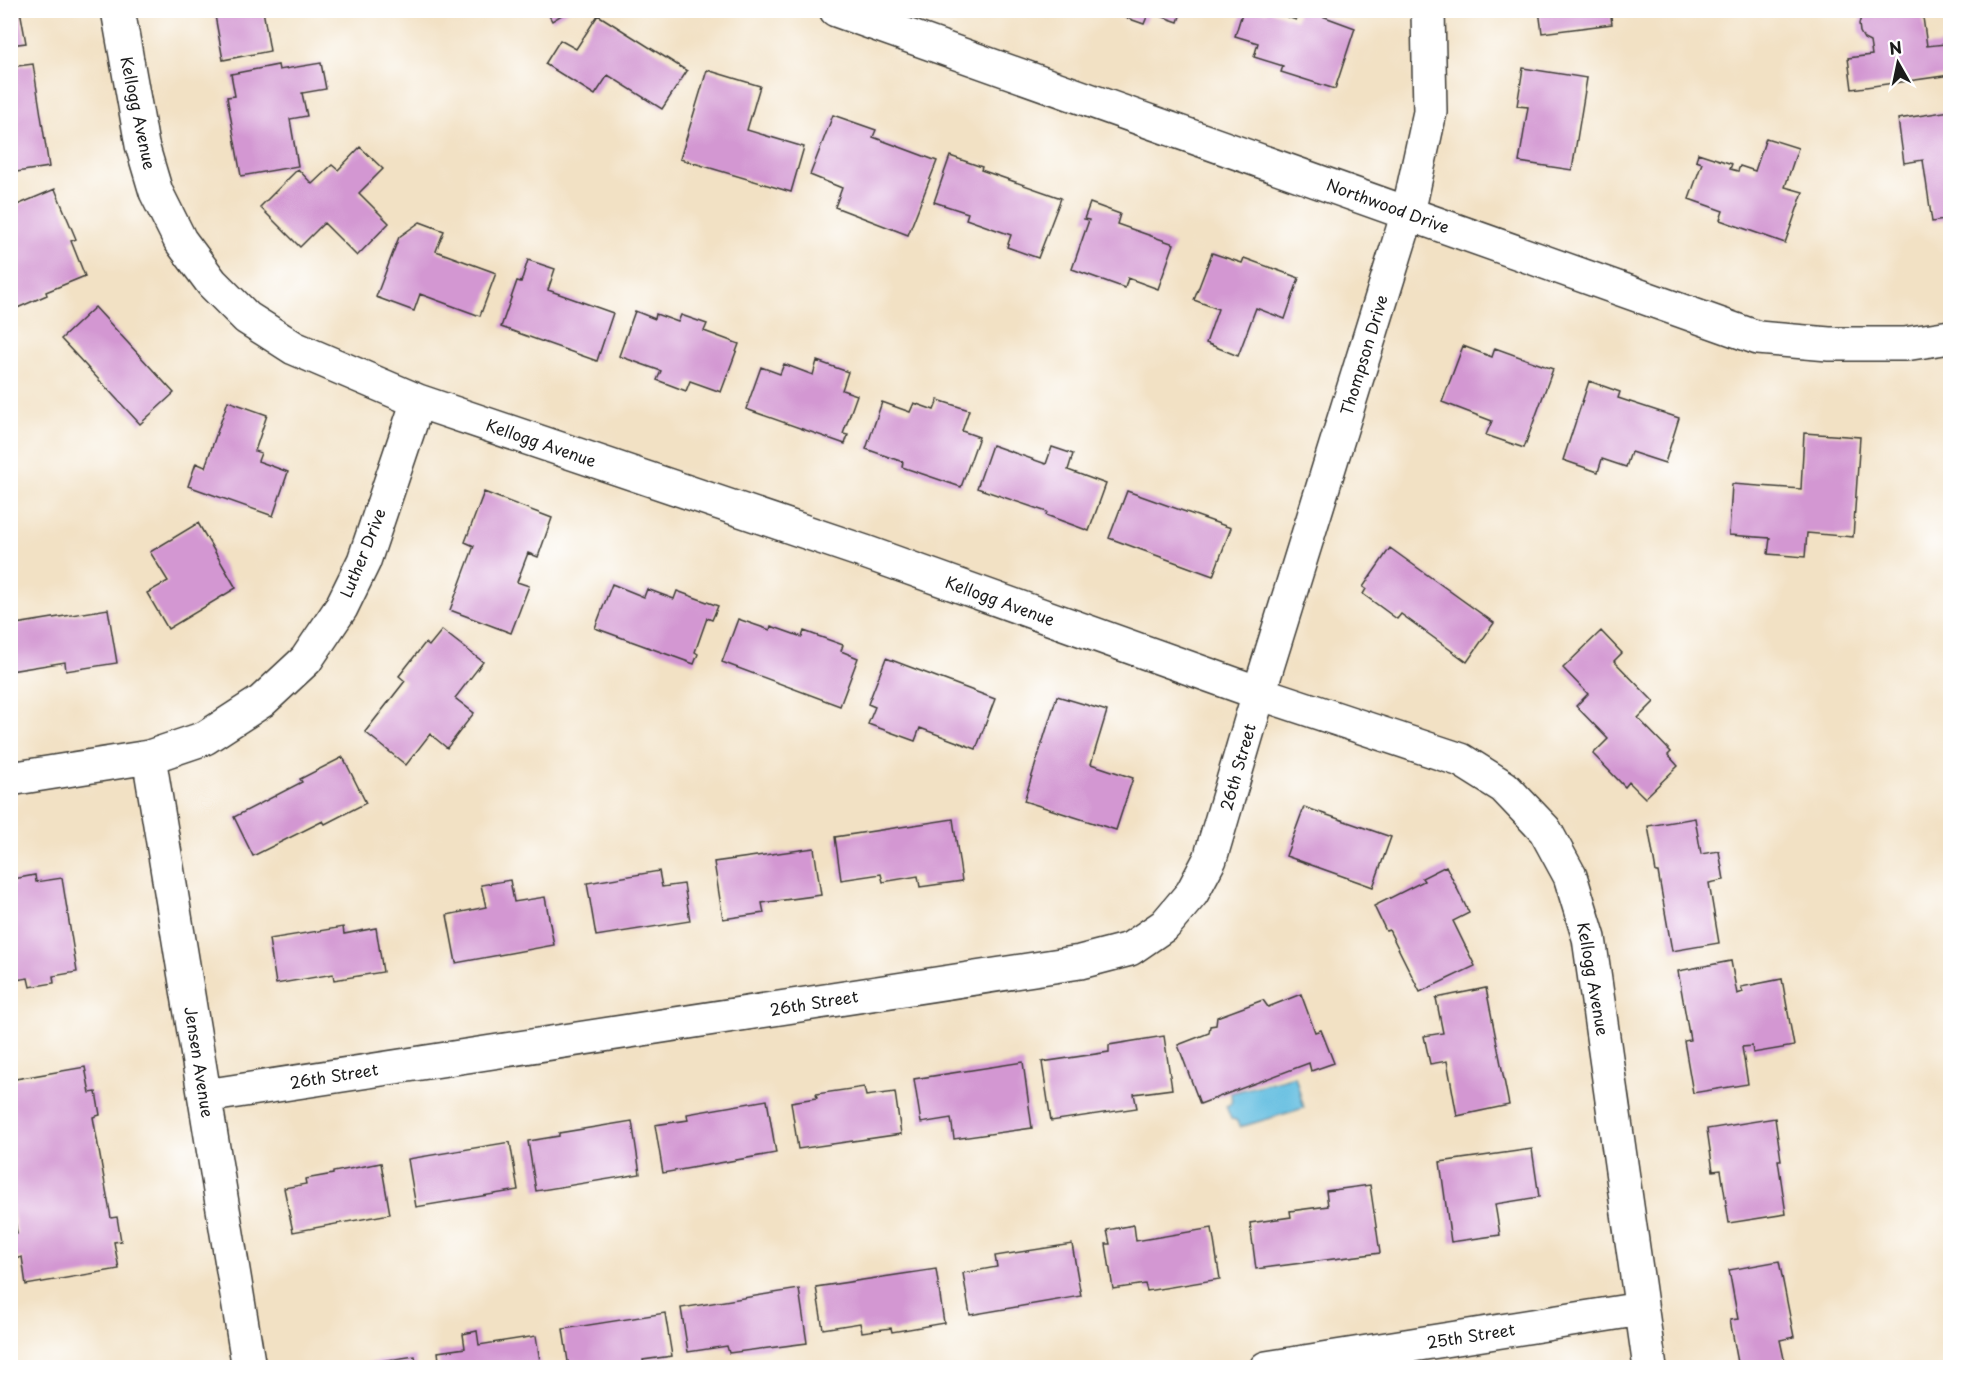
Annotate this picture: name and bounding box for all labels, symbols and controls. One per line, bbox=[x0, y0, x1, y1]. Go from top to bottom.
north arrow bbox=[1868, 33, 1928, 93]
text: N bbox=[1887, 34, 1904, 60]
street label: Kellogg Avenue bbox=[115, 54, 163, 172]
street label: Northwood Drive bbox=[1324, 172, 1453, 238]
street label: Thompson Drive bbox=[1333, 291, 1393, 418]
street label: Kellogg Avenue bbox=[483, 412, 600, 472]
street label: Luther Drive bbox=[333, 504, 391, 601]
street label: Kellogg Avenue bbox=[942, 569, 1059, 631]
street label: 26th Street bbox=[1213, 720, 1261, 813]
street label: Kellogg Avenue bbox=[1572, 920, 1616, 1038]
street label: 26th Street bbox=[768, 983, 860, 1021]
street label: Jensen Avenue bbox=[179, 1005, 221, 1119]
street label: 26th Street bbox=[288, 1056, 380, 1094]
street label: 25th Street bbox=[1425, 1316, 1517, 1354]

